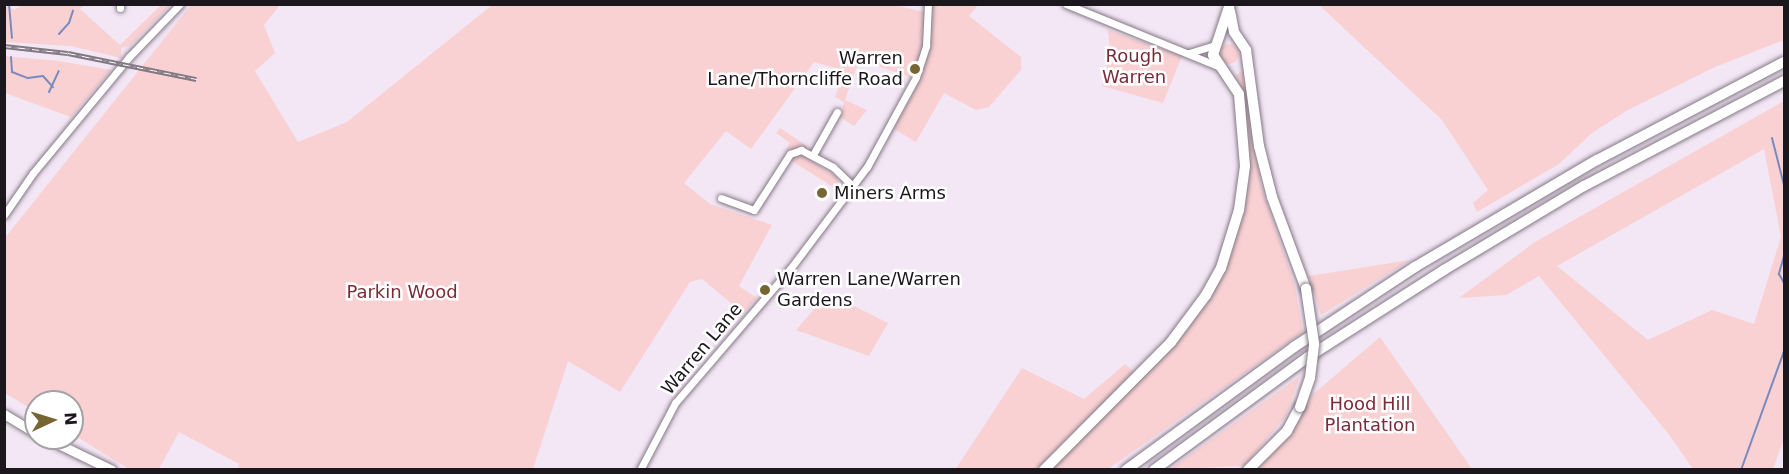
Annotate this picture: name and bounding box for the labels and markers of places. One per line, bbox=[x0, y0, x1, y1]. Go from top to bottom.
place label: Warren Lane/Thorncliffe Road bbox=[707, 48, 903, 90]
marker: Warren Lane/Thorncliffe Road bbox=[908, 62, 922, 76]
place label: Miners Arms bbox=[834, 182, 946, 204]
marker: Miners Arms bbox=[815, 186, 829, 200]
place label: Warren Lane/Warren Gardens bbox=[777, 269, 961, 312]
marker: Warren Lane/Warren Gardens bbox=[758, 283, 772, 297]

